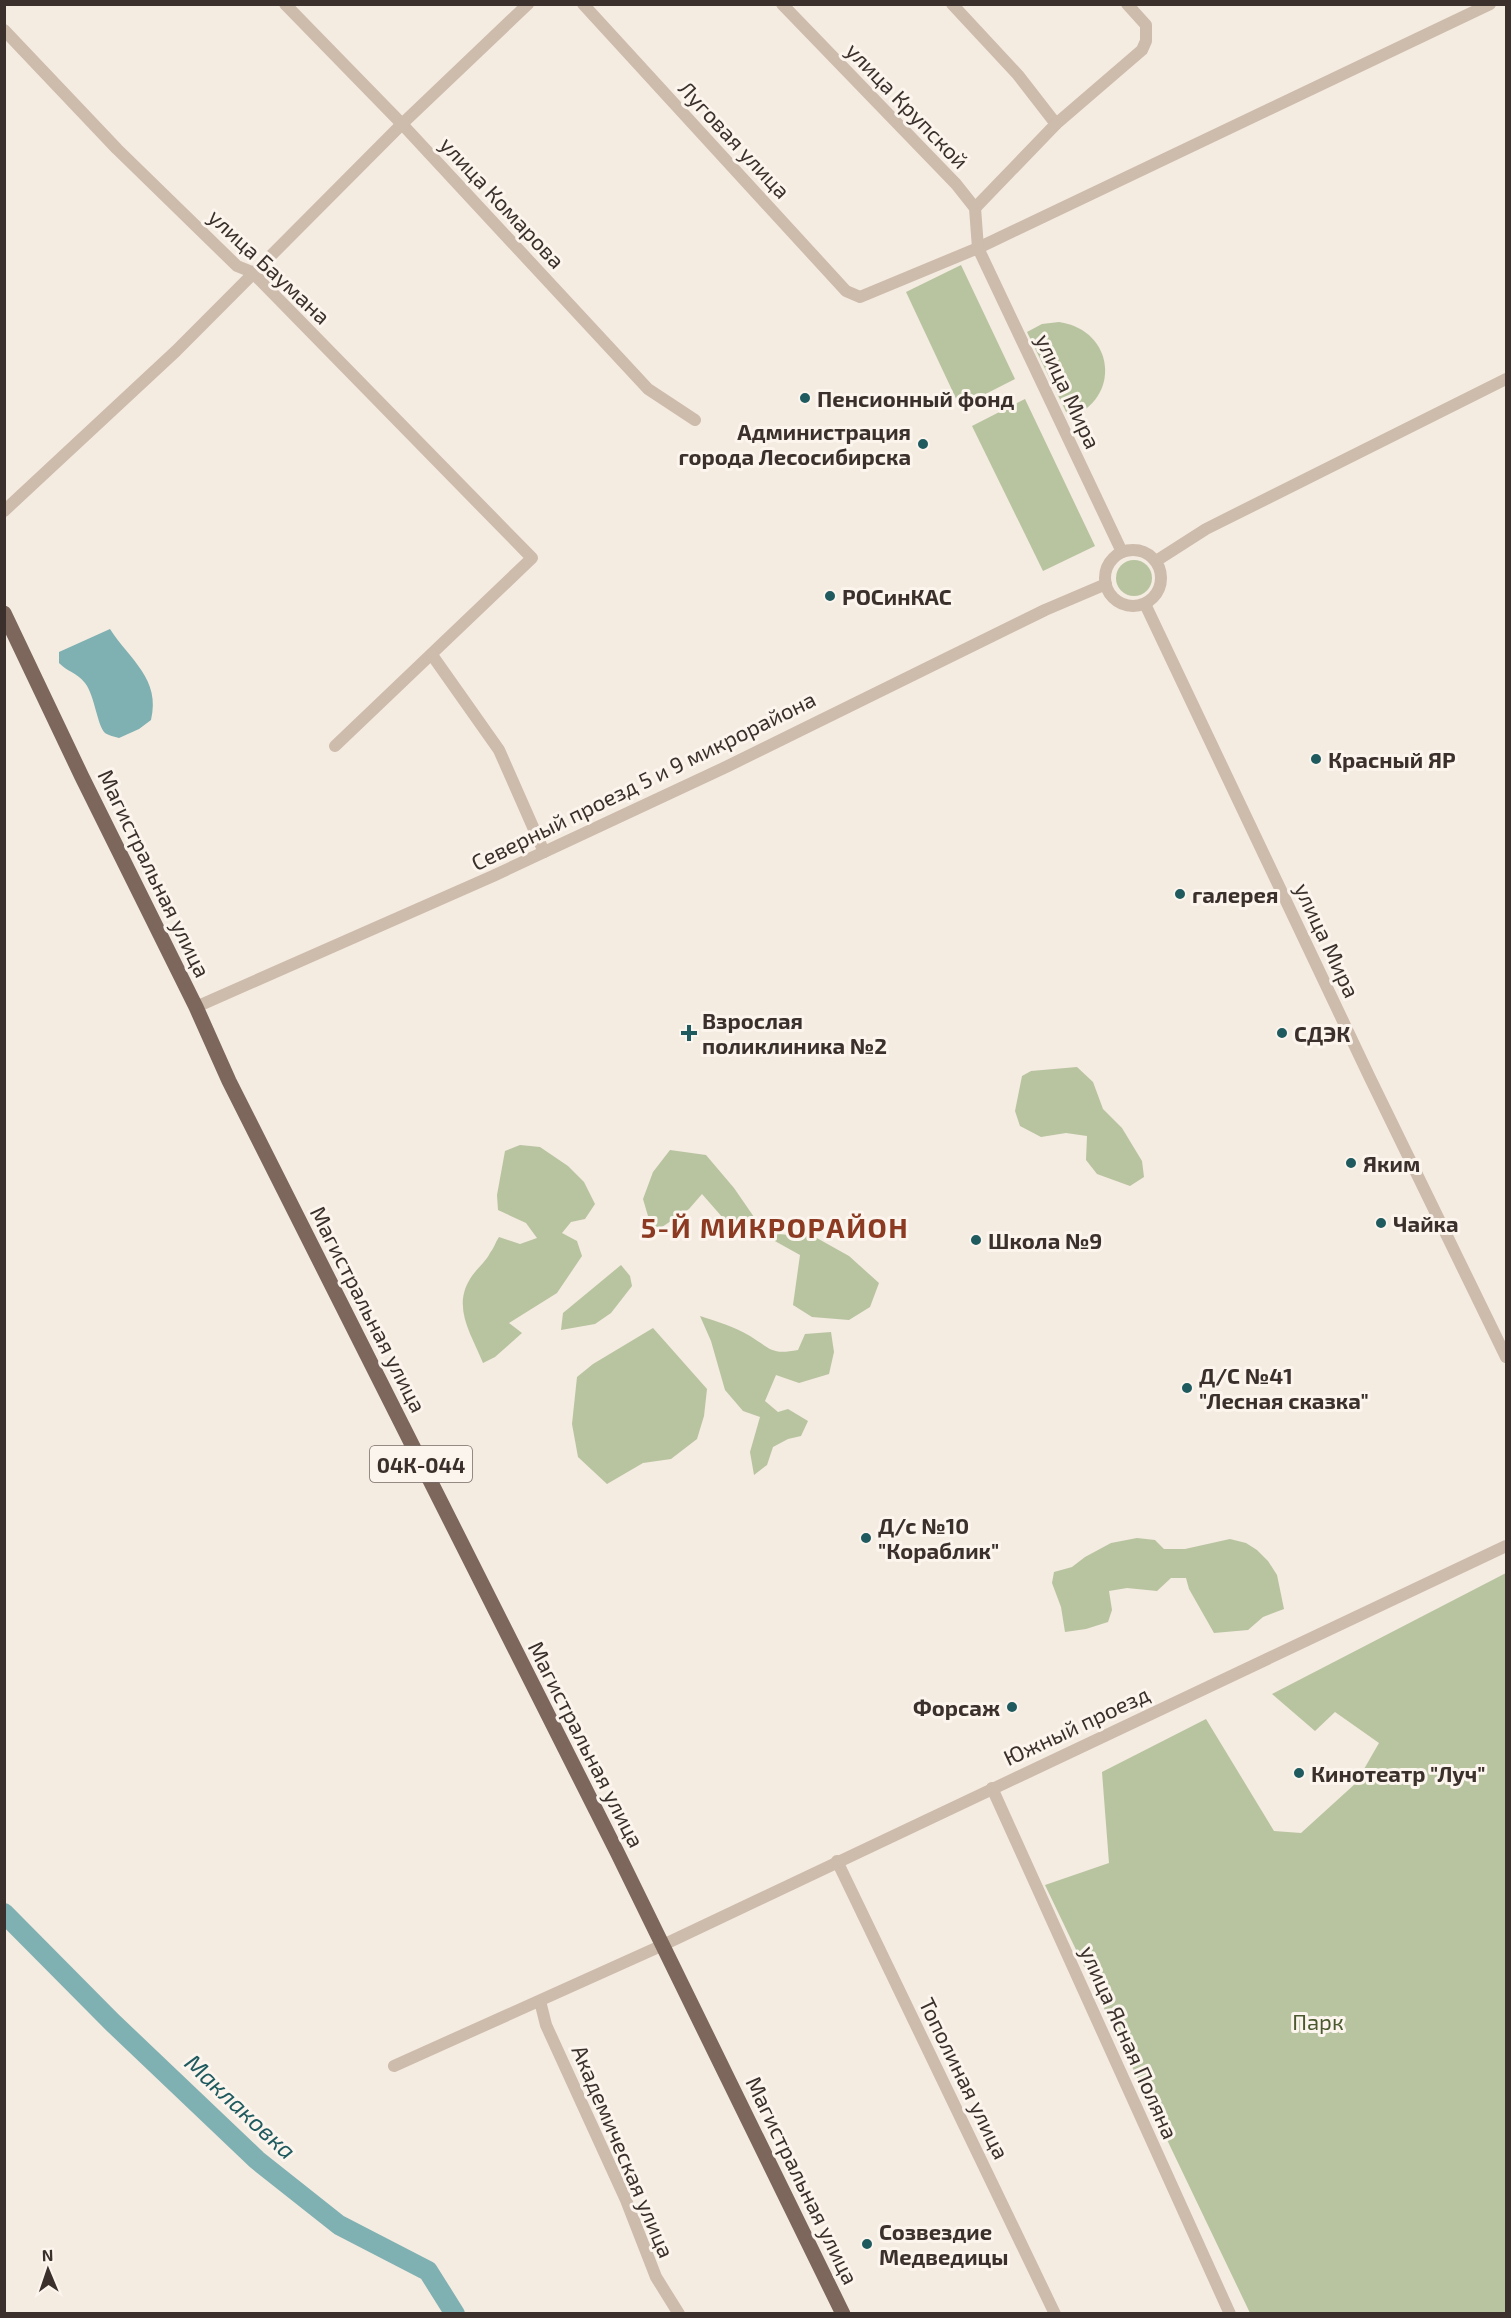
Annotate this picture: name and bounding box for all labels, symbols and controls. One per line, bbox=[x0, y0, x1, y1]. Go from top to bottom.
street label: улица Крупской bbox=[841, 37, 975, 174]
street label: Луговая улица bbox=[673, 75, 796, 204]
street label: улица Комарова bbox=[435, 131, 571, 274]
street label: улица Баумана bbox=[203, 203, 336, 330]
street label: улица Мира bbox=[1030, 330, 1107, 453]
place label: Пенсионный фонд bbox=[817, 385, 1014, 411]
marker: Пенсионный фонд bbox=[798, 391, 812, 405]
place label: Администрация города Лесосибирска bbox=[678, 418, 911, 469]
marker: Администрация города Лесосибирска bbox=[916, 437, 930, 451]
place label: РОСинКАС bbox=[842, 583, 952, 609]
marker: РОСинКАС bbox=[823, 589, 837, 603]
street label: Северный проезд 5 и 9 микрорайона bbox=[466, 685, 820, 875]
place label: Красный ЯР bbox=[1328, 746, 1456, 772]
marker: Красный ЯР bbox=[1309, 752, 1323, 766]
street label: Магистральная улица bbox=[92, 765, 217, 982]
street label: улица Мира bbox=[1289, 879, 1366, 1002]
place label: галерея bbox=[1192, 881, 1278, 907]
marker: галерея bbox=[1173, 887, 1187, 901]
place label: Взрослая поликлиника №2 bbox=[702, 1007, 887, 1058]
place label: СДЭК bbox=[1294, 1020, 1350, 1046]
marker: Взрослая поликлиника №2 bbox=[680, 1024, 698, 1042]
marker: СДЭК bbox=[1275, 1026, 1289, 1040]
place label: Яким bbox=[1363, 1150, 1420, 1176]
marker: Яким bbox=[1344, 1156, 1358, 1170]
street label: Магистральная улица bbox=[305, 1201, 432, 1417]
district label: 5-Й МИКРОРАЙОН bbox=[641, 1210, 909, 1244]
place label: Чайка bbox=[1393, 1210, 1459, 1236]
marker: Чайка bbox=[1374, 1216, 1388, 1230]
place label: Школа №9 bbox=[988, 1227, 1102, 1253]
marker: Школа №9 bbox=[969, 1233, 983, 1247]
place label: Д/С №41 "Лесная сказка" bbox=[1199, 1362, 1369, 1413]
marker: Д/С №41 "Лесная сказка" bbox=[1180, 1381, 1194, 1395]
road number: 04К-044 bbox=[370, 1446, 472, 1482]
place label: Д/с №10 "Кораблик" bbox=[878, 1512, 999, 1563]
marker: Д/с №10 "Кораблик" bbox=[859, 1531, 873, 1545]
street label: Магистральная улица bbox=[523, 1636, 650, 1852]
street label: Южный проезд bbox=[999, 1680, 1153, 1770]
place label: Форсаж bbox=[913, 1694, 1000, 1720]
marker: Форсаж bbox=[1005, 1700, 1019, 1714]
place label: Кинотеатр "Луч" bbox=[1311, 1760, 1485, 1786]
marker: Кинотеатр "Луч" bbox=[1292, 1766, 1306, 1780]
street label: улица Ясная Поляна bbox=[1075, 1941, 1184, 2143]
street label: Тополиная улица bbox=[914, 1993, 1015, 2163]
park label: Парк bbox=[1292, 2008, 1344, 2034]
street label: Академическая улица bbox=[567, 2041, 681, 2262]
water label: Маклаковка bbox=[180, 2047, 302, 2165]
street label: Магистральная улица bbox=[740, 2072, 865, 2289]
place label: Созвездие Медведицы bbox=[879, 2218, 1009, 2269]
marker: Созвездие Медведицы bbox=[860, 2237, 874, 2251]
north arrow bbox=[18, 2240, 78, 2300]
text: N bbox=[41, 2245, 54, 2264]

